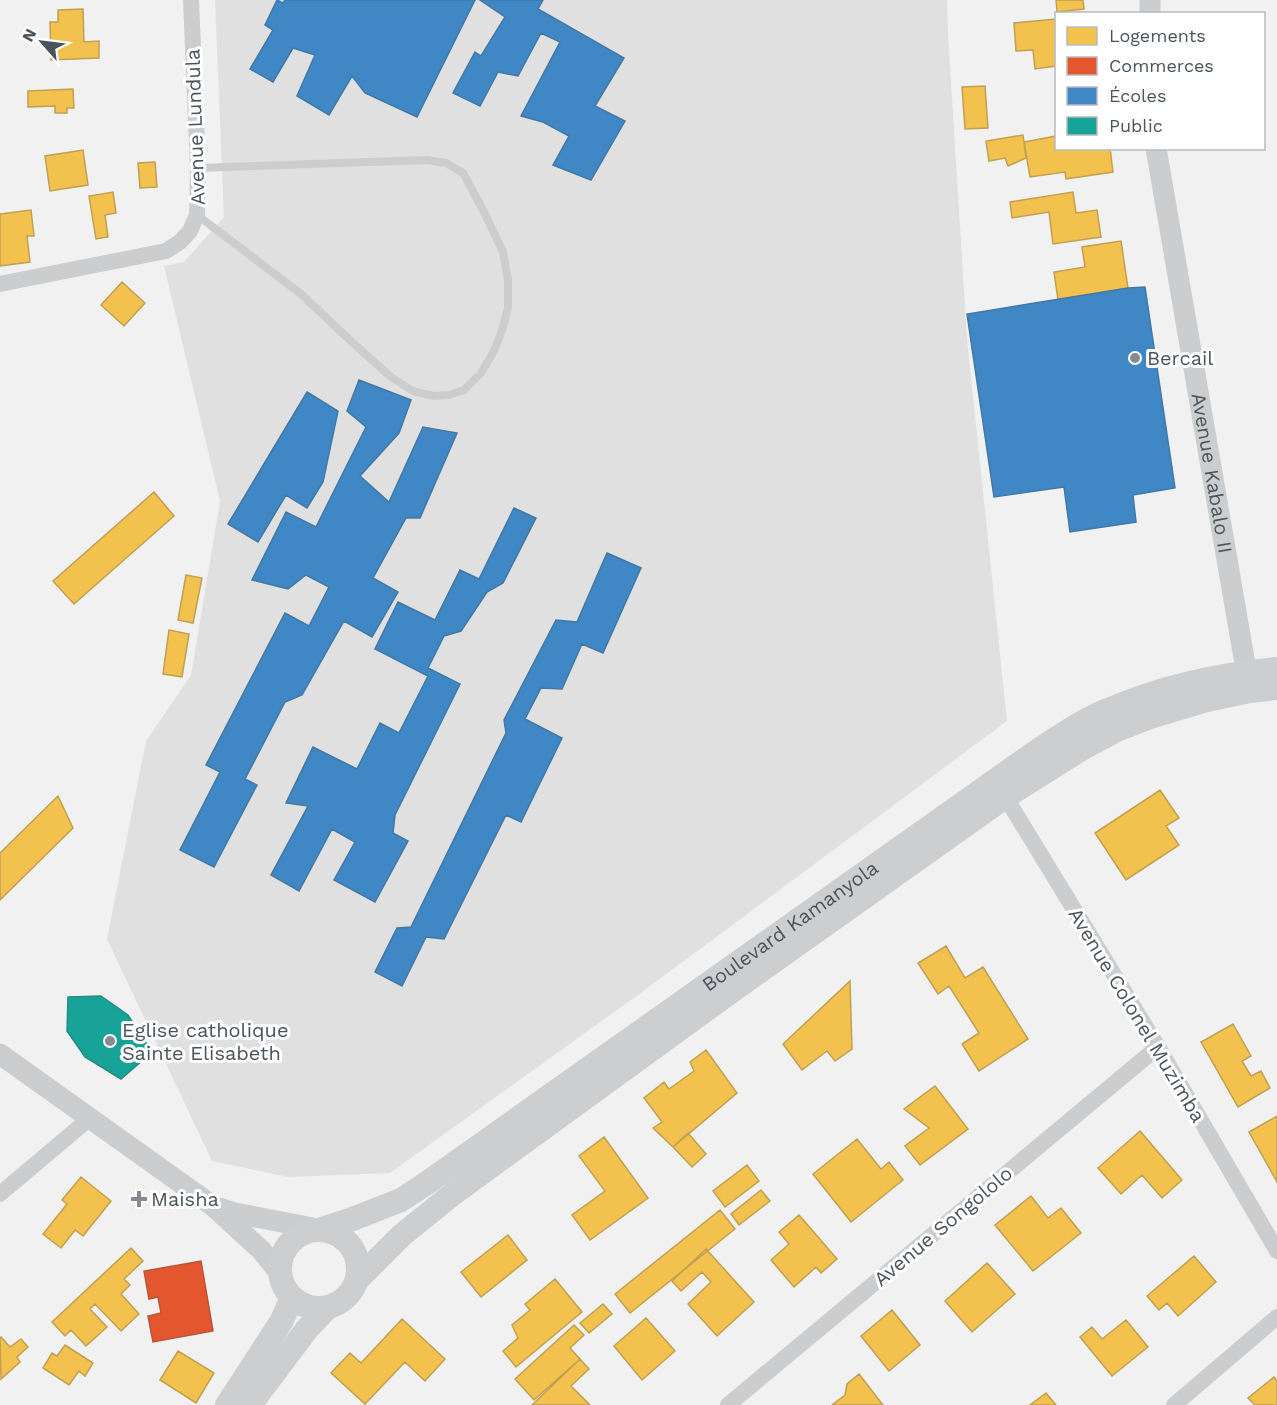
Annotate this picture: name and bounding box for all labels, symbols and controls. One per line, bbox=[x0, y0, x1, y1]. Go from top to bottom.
north arrow bbox=[12, 12, 72, 72]
legend bbox=[1055, 12, 1265, 150]
text: N bbox=[18, 25, 40, 45]
text: Logements bbox=[1109, 25, 1206, 46]
street label: Avenue Lundula bbox=[180, 48, 210, 206]
text: Commerces bbox=[1109, 55, 1214, 76]
text: Écoles bbox=[1109, 85, 1166, 106]
text: Public bbox=[1109, 115, 1163, 136]
place label: Bercail bbox=[1147, 346, 1213, 370]
marker: Bercail bbox=[1128, 351, 1142, 365]
street label: Avenue Kabalo II bbox=[1186, 391, 1238, 555]
street label: Boulevard Kamanyola bbox=[697, 855, 883, 996]
street label: Avenue Colonel Muzimba bbox=[1063, 903, 1211, 1127]
place label: Eglise catholique Sainte Elisabeth bbox=[122, 1018, 288, 1065]
marker: Eglise catholique Sainte Elisabeth bbox=[103, 1034, 117, 1048]
street label: Avenue Songololo bbox=[869, 1161, 1017, 1291]
place label: Maisha bbox=[151, 1187, 219, 1211]
marker: Maisha bbox=[132, 1192, 146, 1206]

